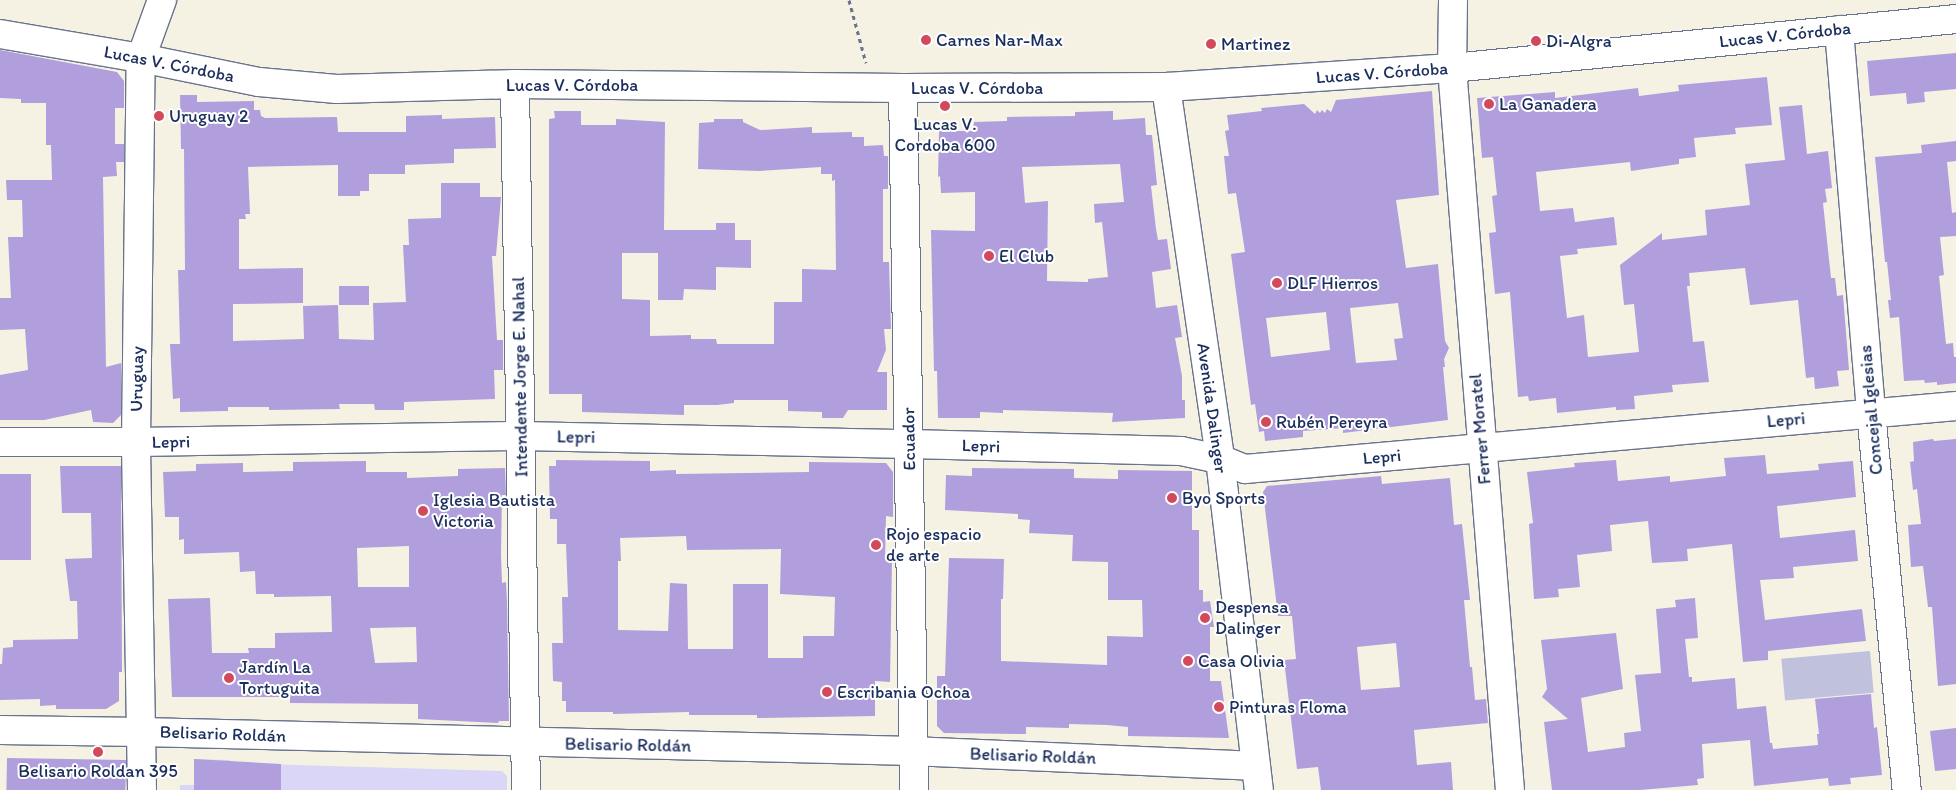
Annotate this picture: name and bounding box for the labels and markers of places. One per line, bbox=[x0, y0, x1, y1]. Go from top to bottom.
place label: Carnes Nar-Max bbox=[936, 29, 1062, 51]
place label: Di-Algra bbox=[1546, 30, 1612, 52]
place label: Martinez bbox=[1221, 33, 1290, 55]
marker: Carnes Nar-Max bbox=[920, 34, 932, 46]
marker: Di-Algra bbox=[1530, 35, 1542, 47]
marker: Martinez bbox=[1205, 38, 1217, 50]
place label: La Ganadera bbox=[1499, 93, 1597, 115]
marker: La Ganadera bbox=[1483, 98, 1495, 110]
marker: Lucas V. Cordoba 600 bbox=[939, 100, 951, 112]
place label: Uruguay 2 bbox=[169, 105, 248, 127]
marker: Uruguay 2 bbox=[153, 110, 165, 122]
place label: Lucas V. Cordoba 600 bbox=[894, 114, 996, 156]
place label: El Club bbox=[999, 245, 1054, 267]
marker: El Club bbox=[983, 250, 995, 262]
place label: DLF Hierros bbox=[1287, 272, 1378, 294]
marker: DLF Hierros bbox=[1271, 277, 1283, 289]
place label: Rubén Pereyra bbox=[1276, 411, 1387, 433]
marker: Rubén Pereyra bbox=[1260, 416, 1272, 428]
place label: Byo Sports bbox=[1182, 487, 1266, 509]
place label: Iglesia Bautista Victoria bbox=[433, 490, 555, 532]
marker: Byo Sports bbox=[1166, 492, 1178, 504]
marker: Iglesia Bautista Victoria bbox=[417, 505, 429, 517]
place label: Rojo espacio de arte bbox=[886, 524, 980, 566]
marker: Rojo espacio de arte bbox=[870, 539, 882, 551]
place label: Despensa Dalinger bbox=[1215, 597, 1288, 640]
marker: Despensa Dalinger bbox=[1199, 612, 1211, 624]
place label: Casa Olivia bbox=[1198, 650, 1285, 672]
marker: Casa Olivia bbox=[1182, 655, 1194, 667]
place label: Jardín La Tortuguita bbox=[239, 657, 320, 700]
marker: Jardín La Tortuguita bbox=[223, 672, 235, 684]
place label: Escribania Ochoa bbox=[837, 681, 969, 703]
marker: Escribania Ochoa bbox=[821, 686, 833, 698]
place label: Pinturas Floma bbox=[1229, 696, 1346, 718]
marker: Pinturas Floma bbox=[1213, 701, 1225, 713]
marker: Belisario Roldan 395 bbox=[92, 746, 104, 758]
place label: Belisario Roldan 395 bbox=[19, 760, 177, 782]

